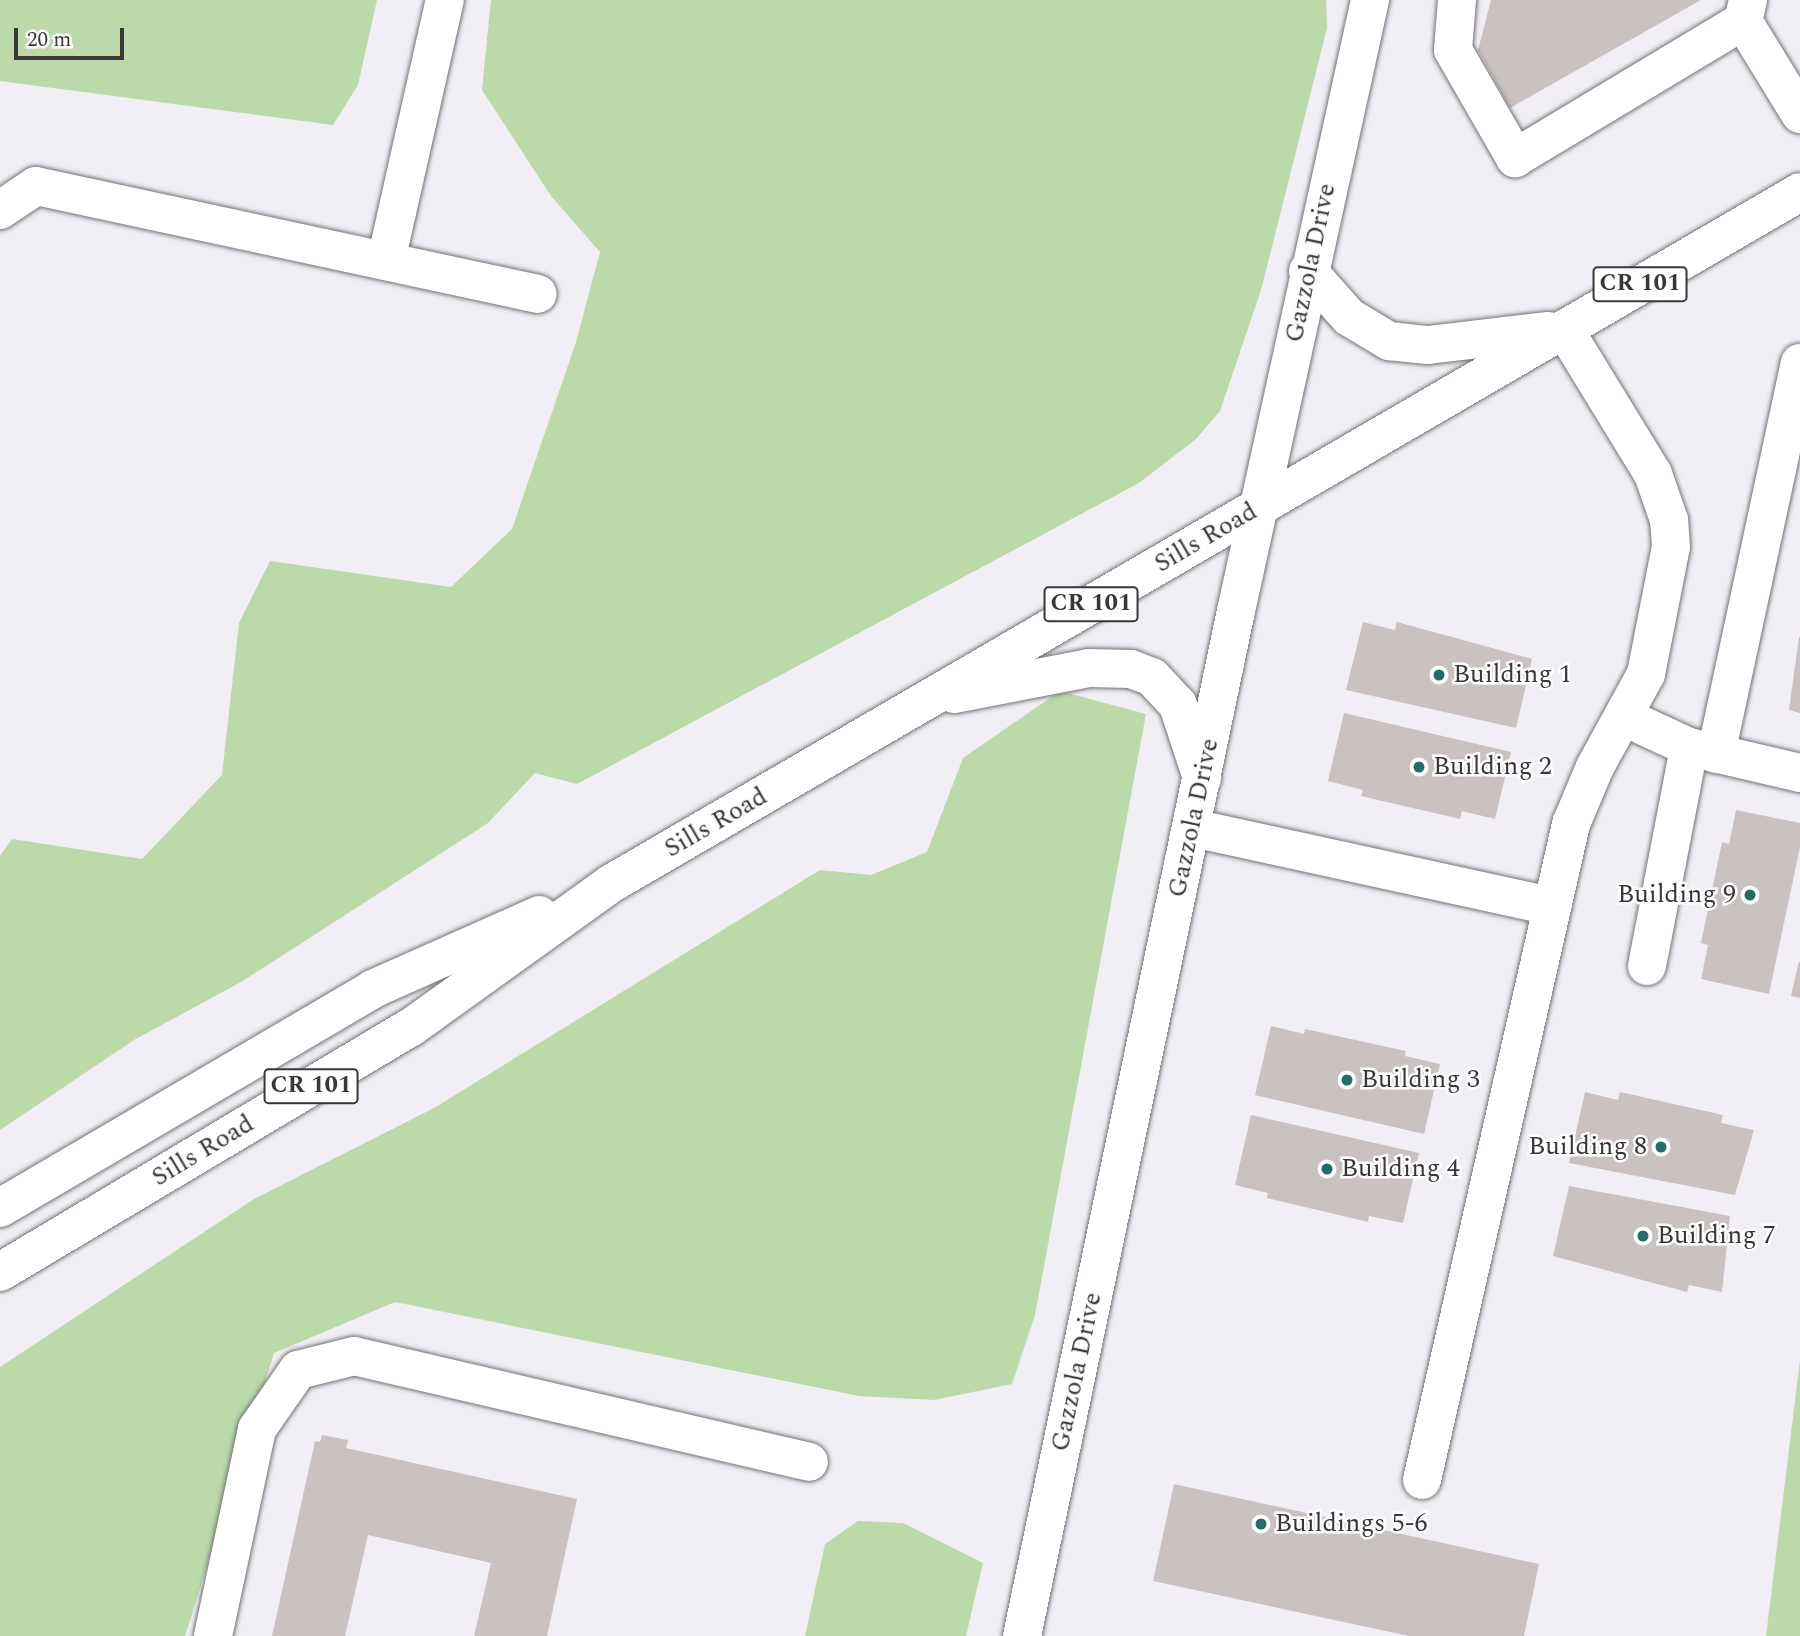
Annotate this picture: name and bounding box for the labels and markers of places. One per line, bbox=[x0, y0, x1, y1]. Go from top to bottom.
place label: Building 1 bbox=[1453, 659, 1572, 691]
marker: Building 1 bbox=[1431, 667, 1447, 683]
place label: Building 2 bbox=[1433, 751, 1552, 783]
marker: Building 2 bbox=[1411, 759, 1427, 775]
place label: Building 9 bbox=[1617, 879, 1736, 911]
marker: Building 9 bbox=[1742, 887, 1758, 903]
place label: Building 3 bbox=[1361, 1064, 1480, 1096]
marker: Building 3 bbox=[1339, 1072, 1355, 1088]
place label: Building 8 bbox=[1528, 1131, 1647, 1163]
marker: Building 8 bbox=[1653, 1139, 1669, 1155]
place label: Building 4 bbox=[1341, 1153, 1460, 1185]
marker: Building 4 bbox=[1319, 1161, 1335, 1177]
place label: Building 7 bbox=[1657, 1220, 1776, 1252]
marker: Building 7 bbox=[1635, 1228, 1651, 1244]
place label: Buildings 5-6 bbox=[1275, 1508, 1428, 1540]
marker: Buildings 5-6 bbox=[1253, 1516, 1269, 1532]

